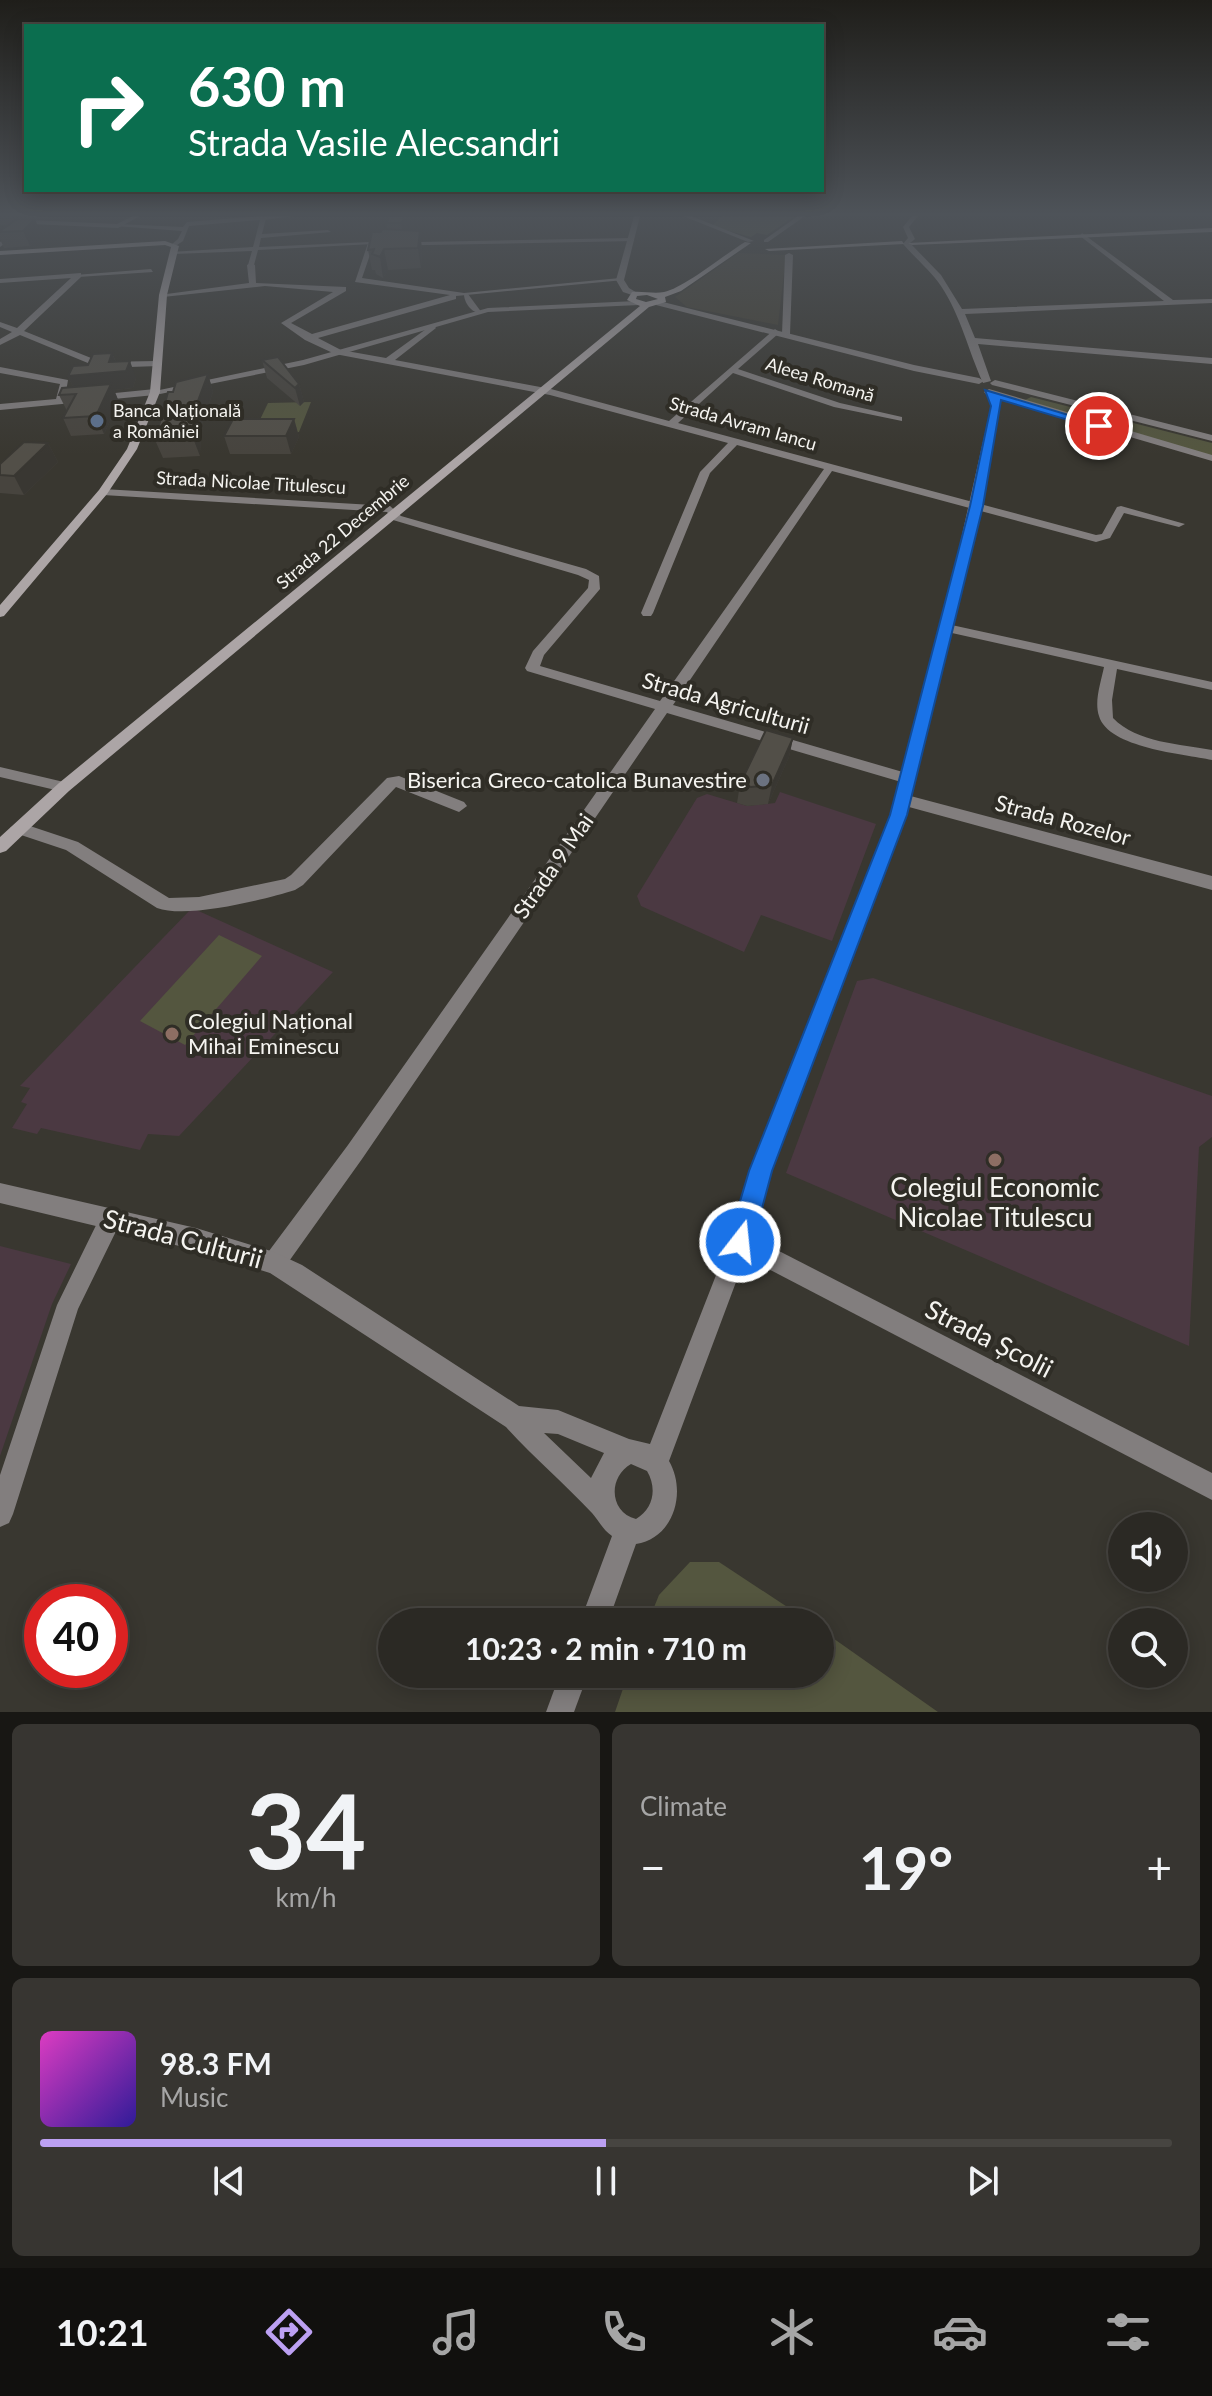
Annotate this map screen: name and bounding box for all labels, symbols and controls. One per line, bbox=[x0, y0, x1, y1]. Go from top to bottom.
text: 630 m bbox=[188, 52, 346, 119]
icon: right bbox=[56, 56, 160, 160]
text: Strada Vasile Alecsandri bbox=[188, 120, 560, 164]
street label: Aleea Romană bbox=[763, 352, 877, 406]
street label: Strada Avram Iancu bbox=[667, 391, 819, 455]
pin bbox=[1065, 392, 1133, 460]
place label: Banca Națională a României bbox=[113, 399, 241, 442]
icon: arrive bbox=[1077, 404, 1121, 448]
marker: Banca Națională a României bbox=[88, 412, 106, 430]
street label: Strada Nicolae Titulescu bbox=[156, 466, 346, 498]
street label: Strada 22 Decembrie bbox=[271, 469, 413, 593]
street label: Strada Agriculturii bbox=[639, 666, 813, 739]
place label: Biserica Greco-catolica Bunavestire bbox=[407, 766, 747, 793]
marker: Biserica Greco-catolica Bunavestire bbox=[754, 771, 772, 789]
street label: Strada Rozelor bbox=[992, 788, 1134, 851]
street label: Strada 9 Mai bbox=[507, 808, 599, 923]
place label: Colegiul Național Mihai Eminescu bbox=[188, 1007, 353, 1059]
marker: Colegiul Național Mihai Eminescu bbox=[163, 1025, 181, 1043]
marker: Colegiul Economic Nicolae Titulescu bbox=[986, 1151, 1004, 1169]
place label: Colegiul Economic Nicolae Titulescu bbox=[890, 1171, 1100, 1233]
position arrow bbox=[698, 1200, 782, 1284]
street label: Strada Culturii bbox=[101, 1202, 266, 1275]
street label: Strada Școlii bbox=[920, 1292, 1059, 1384]
map controls bbox=[1108, 1512, 1188, 1688]
button: sound bbox=[1108, 1512, 1188, 1592]
speed limit sign: 40 bbox=[24, 1584, 128, 1688]
button: search bbox=[1108, 1608, 1188, 1688]
text: 10:23 · 2 min · 710 m bbox=[465, 1630, 747, 1666]
text: 34 bbox=[246, 1766, 366, 1891]
text: Climate bbox=[640, 1790, 727, 1822]
text: 19° bbox=[859, 1831, 953, 1903]
text: − bbox=[640, 1841, 666, 1893]
text: + bbox=[1146, 1841, 1172, 1893]
text: km/h bbox=[276, 1881, 336, 1913]
text: 98.3 FM bbox=[160, 2045, 272, 2081]
text: Music bbox=[160, 2081, 228, 2113]
icon: previous bbox=[207, 2159, 251, 2203]
icon: pause bbox=[584, 2159, 628, 2203]
icon: next bbox=[961, 2159, 1005, 2203]
icon: directions bbox=[261, 2304, 317, 2360]
icon: music bbox=[428, 2304, 484, 2360]
icon: phone bbox=[596, 2304, 652, 2360]
icon: climate bbox=[764, 2304, 820, 2360]
icon: car bbox=[932, 2304, 988, 2360]
icon: filters bbox=[1100, 2304, 1156, 2360]
text: 10:21 bbox=[56, 2310, 149, 2354]

